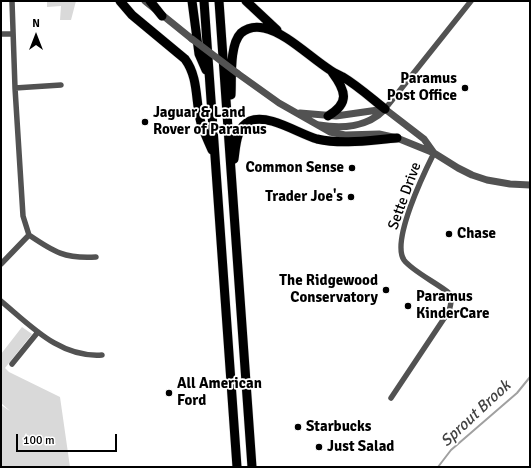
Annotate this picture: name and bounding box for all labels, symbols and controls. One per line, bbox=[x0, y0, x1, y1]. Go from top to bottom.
north arrow bbox=[16, 16, 56, 56]
text: N bbox=[32, 17, 40, 30]
place label: Paramus Post Office bbox=[387, 70, 457, 105]
marker: Paramus Post Office bbox=[460, 83, 470, 93]
place label: Jaguar & Land Rover of Paramus bbox=[153, 104, 267, 139]
marker: Jaguar & Land Rover of Paramus bbox=[140, 117, 150, 127]
place label: Common Sense bbox=[245, 159, 344, 177]
street label: Sette Drive bbox=[384, 160, 426, 232]
marker: Common Sense bbox=[347, 163, 357, 173]
place label: Trader Joe's bbox=[265, 188, 343, 206]
marker: Trader Joe's bbox=[346, 192, 356, 202]
place label: Chase bbox=[457, 225, 496, 243]
marker: Chase bbox=[444, 229, 454, 239]
place label: The Ridgewood Conservatory bbox=[279, 272, 378, 307]
marker: The Ridgewood Conservatory bbox=[381, 285, 391, 295]
place label: Paramus KinderCare bbox=[416, 288, 489, 323]
marker: Paramus KinderCare bbox=[403, 301, 413, 311]
place label: All American Ford bbox=[177, 375, 262, 410]
water label: Sprout Brook bbox=[437, 377, 515, 451]
marker: All American Ford bbox=[164, 388, 174, 398]
place label: Starbucks bbox=[306, 418, 371, 436]
marker: Starbucks bbox=[293, 422, 303, 432]
scale bar bbox=[18, 426, 119, 452]
text: 100 m bbox=[23, 433, 55, 448]
place label: Just Salad bbox=[327, 438, 394, 456]
marker: Just Salad bbox=[314, 442, 324, 452]

